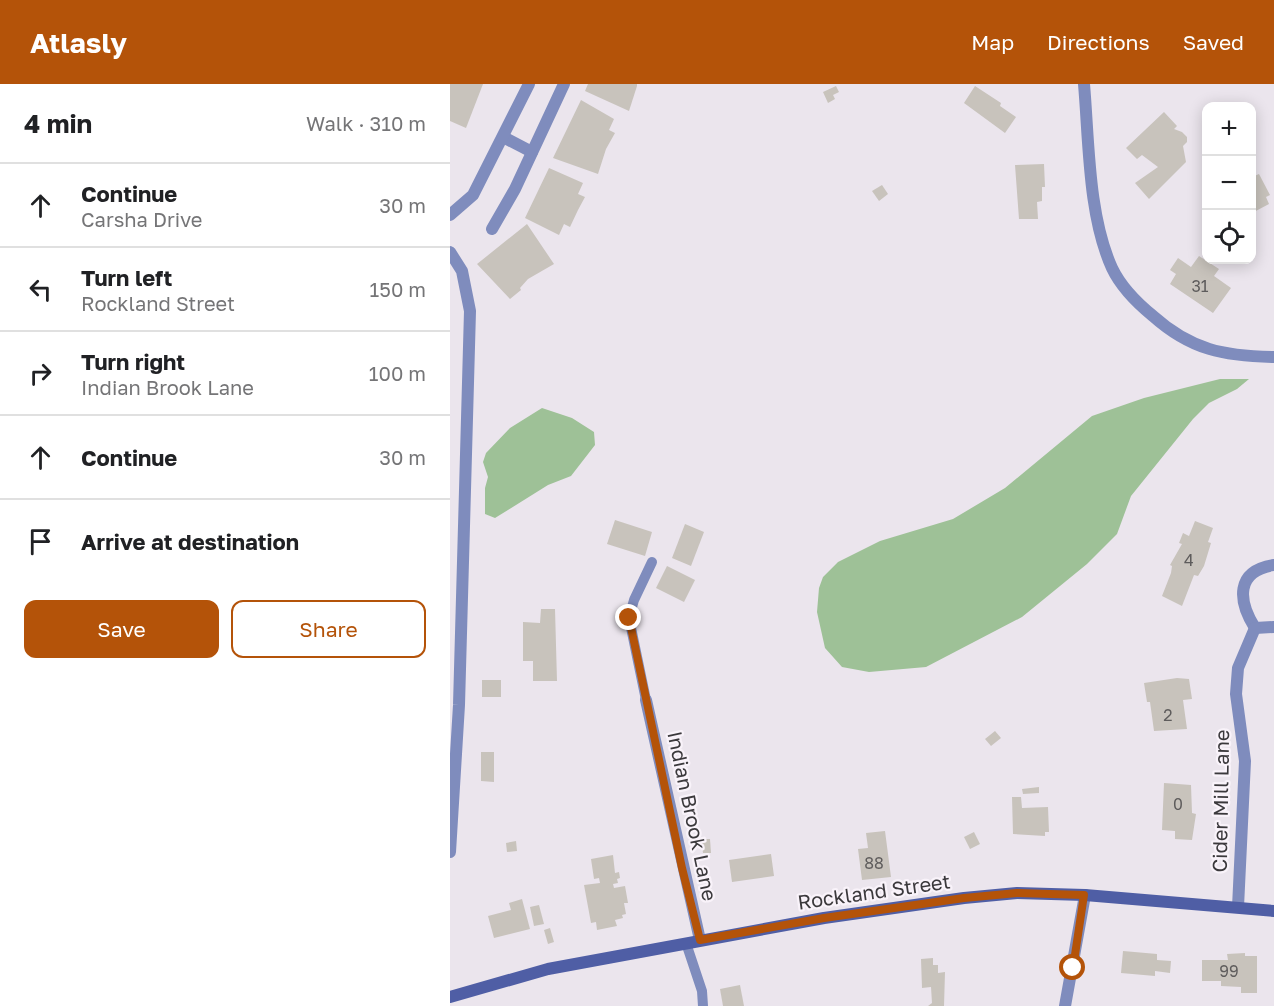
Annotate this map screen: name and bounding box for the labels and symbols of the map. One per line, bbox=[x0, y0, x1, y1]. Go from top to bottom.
house number: 31 bbox=[1191, 276, 1209, 296]
house number: 4 bbox=[1184, 550, 1194, 570]
route end bbox=[615, 604, 641, 630]
house number: 2 bbox=[1163, 705, 1173, 725]
street label: Indian Brook Lane bbox=[663, 729, 723, 903]
street label: Cider Mill Lane bbox=[1207, 729, 1233, 873]
house number: 0 bbox=[1173, 794, 1183, 814]
house number: 88 bbox=[864, 853, 884, 873]
street label: Rockland Street bbox=[796, 868, 952, 914]
route start bbox=[1059, 954, 1085, 980]
house number: 99 bbox=[1219, 961, 1239, 981]

